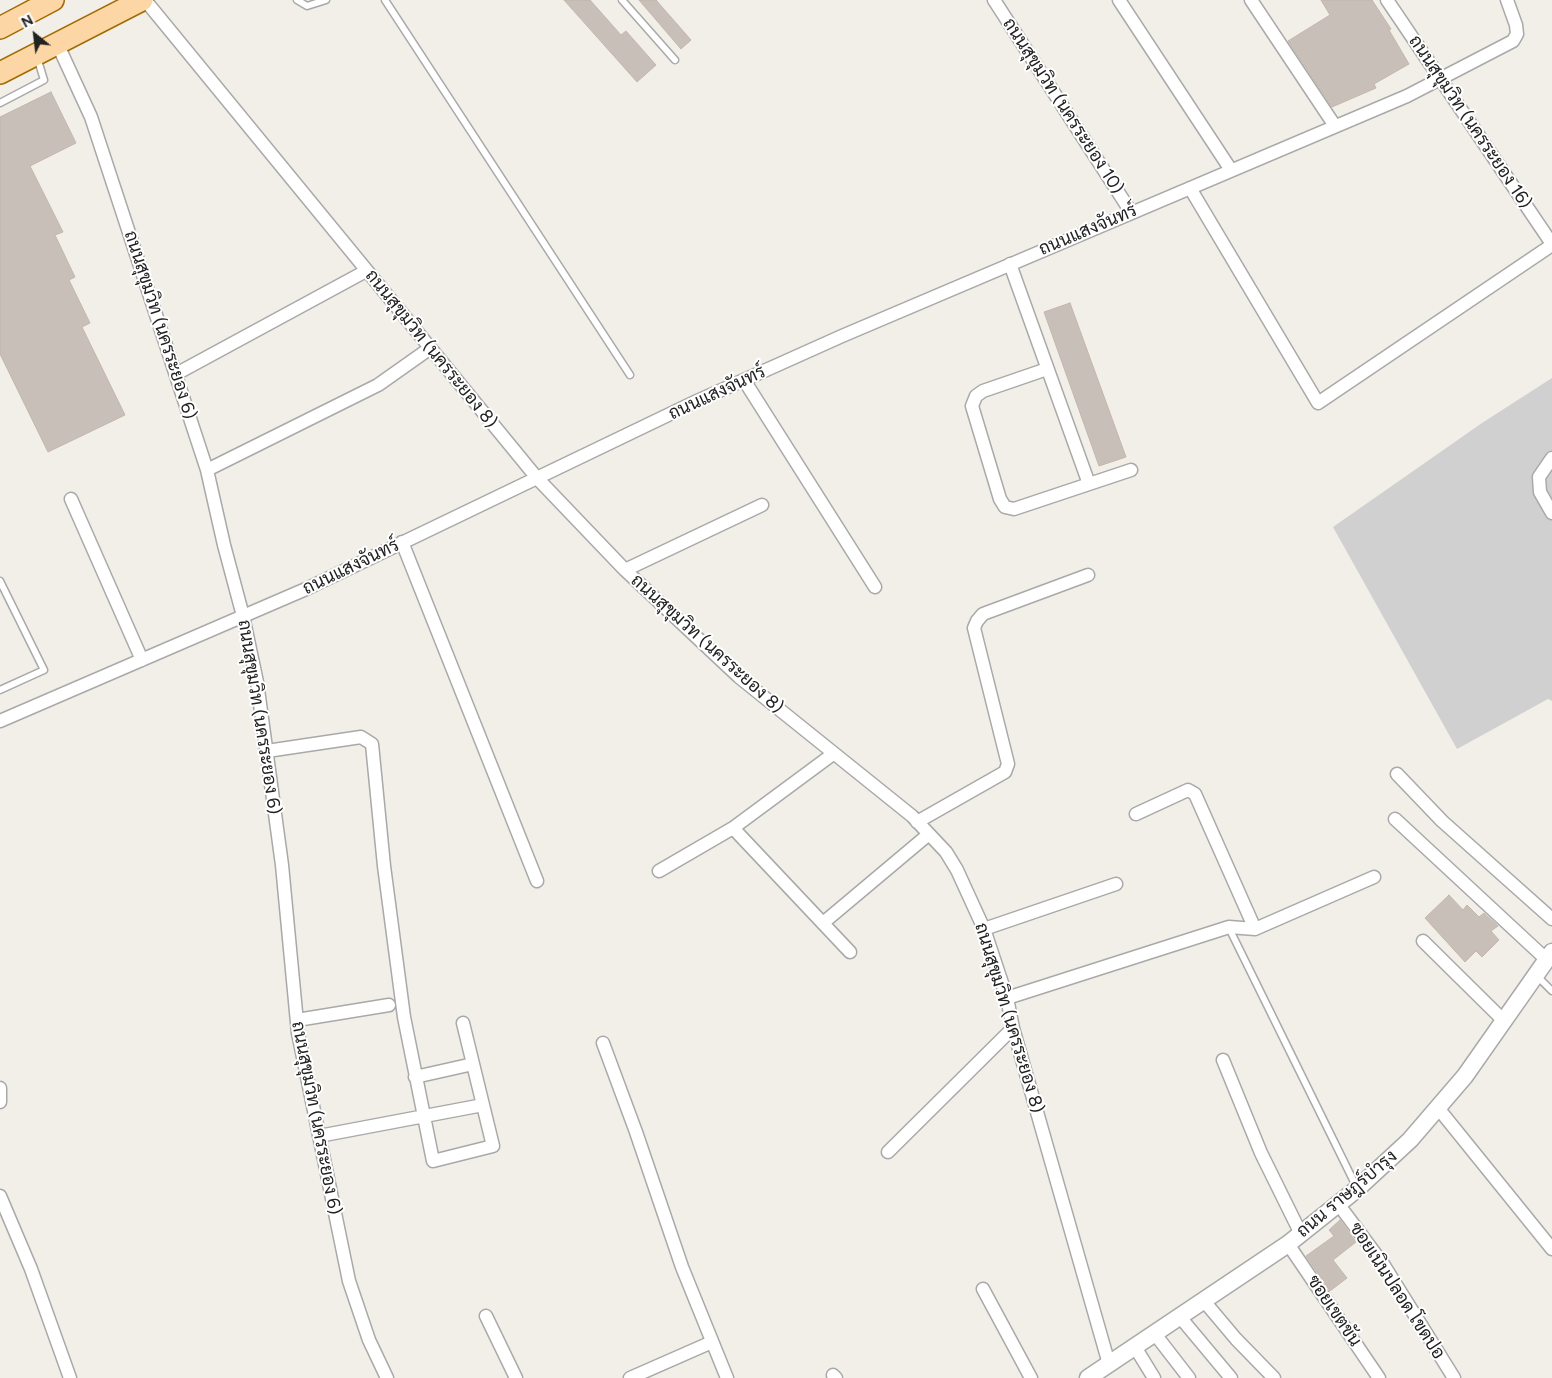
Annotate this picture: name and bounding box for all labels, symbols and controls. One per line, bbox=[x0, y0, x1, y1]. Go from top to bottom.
north arrow bbox=[10, 10, 60, 60]
text: N bbox=[19, 11, 36, 32]
street label: ถนนสุขุมวิท (นครระยอง 10) bbox=[998, 14, 1128, 198]
street label: ถนนสุขุมวิท (นครระยอง 16) bbox=[1404, 31, 1536, 213]
street label: ถนนแสงจันทร์ bbox=[1036, 200, 1140, 260]
street label: ถนนสุขุมวิท (นครระยอง 6) bbox=[119, 228, 201, 422]
street label: ถนนสุขุมวิท (นครระยอง 8) bbox=[360, 265, 502, 433]
street label: ถนนแสงจันทร์ bbox=[665, 361, 769, 425]
street label: ถนนแสงจันทร์ bbox=[299, 534, 403, 600]
street label: ถนนสุขุมวิท (นครระยอง 8) bbox=[626, 570, 788, 718]
street label: ถนนสุขุมวิท (นครระยอง 6) bbox=[233, 618, 285, 816]
street label: ถนนสุขุมวิท (นครระยอง 8) bbox=[970, 920, 1048, 1116]
street label: ถนนสุขุมวิท (นครระยอง 6) bbox=[287, 1019, 345, 1217]
street label: ถนน ราษฎร์บำรุง bbox=[1292, 1146, 1402, 1242]
street label: ซอยเนินปลอด โขดปอ bbox=[1345, 1218, 1449, 1364]
street label: ซอยเขตขัน bbox=[1302, 1271, 1366, 1351]

